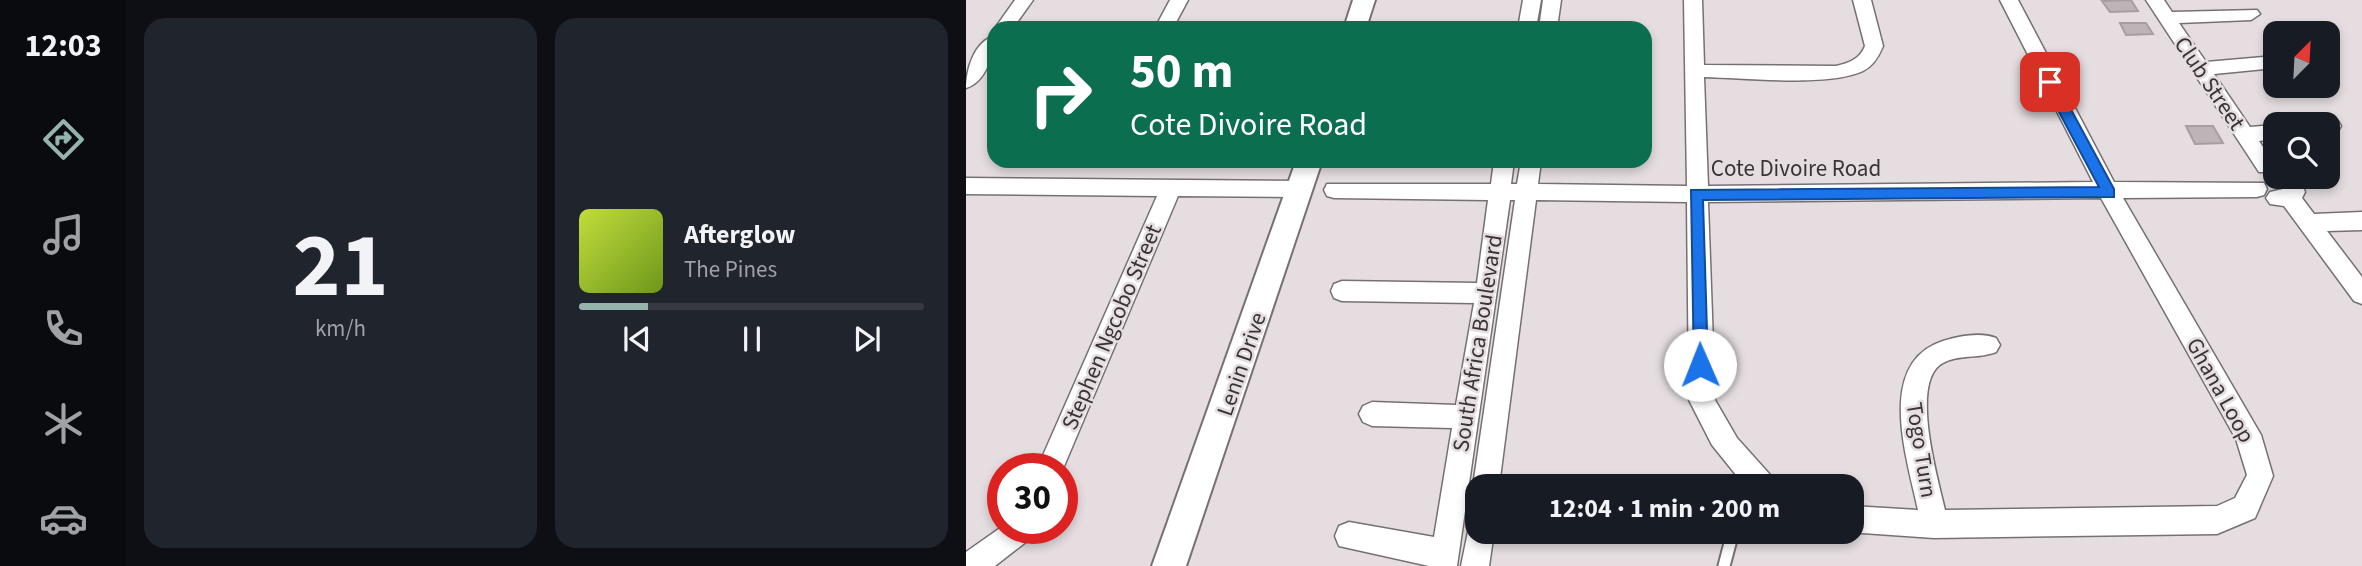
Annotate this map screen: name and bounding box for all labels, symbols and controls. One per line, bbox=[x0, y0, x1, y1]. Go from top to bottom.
north arrow bbox=[2263, 21, 2340, 98]
map controls bbox=[2263, 21, 2340, 189]
text: 12:03 bbox=[24, 23, 102, 69]
street label: Club Street bbox=[2166, 30, 2253, 137]
text: 50 m bbox=[1130, 37, 1234, 107]
icon: right bbox=[1015, 49, 1106, 140]
pin bbox=[2020, 52, 2080, 112]
icon: arrive bbox=[2031, 63, 2069, 101]
text: Cote Divoire Road bbox=[1130, 102, 1367, 148]
button: search bbox=[2263, 112, 2340, 189]
icon: directions bbox=[39, 115, 88, 164]
street label: Cote Divoire Road bbox=[1711, 152, 1881, 185]
text: 21 bbox=[292, 202, 389, 331]
icon: music bbox=[39, 210, 88, 259]
text: Afterglow bbox=[684, 216, 795, 253]
street label: Stephen Ngcobo Street bbox=[1053, 219, 1170, 435]
street label: South Africa Boulevard bbox=[1444, 232, 1511, 454]
text: The Pines bbox=[684, 253, 777, 286]
icon: phone bbox=[39, 304, 88, 353]
street label: Lenin Drive bbox=[1208, 308, 1275, 420]
text: km/h bbox=[315, 312, 366, 345]
icon: previous bbox=[618, 320, 656, 358]
icon: pause bbox=[733, 320, 771, 358]
icon: next bbox=[848, 320, 886, 358]
position arrow bbox=[1663, 328, 1737, 402]
street label: Ghana Loop bbox=[2178, 332, 2263, 449]
icon: climate bbox=[39, 399, 88, 448]
street label: Togo Turn bbox=[1898, 400, 1945, 500]
speed limit sign: 30 bbox=[987, 453, 1078, 544]
text: 12:04 · 1 min · 200 m bbox=[1549, 490, 1780, 527]
icon: car bbox=[39, 494, 88, 543]

